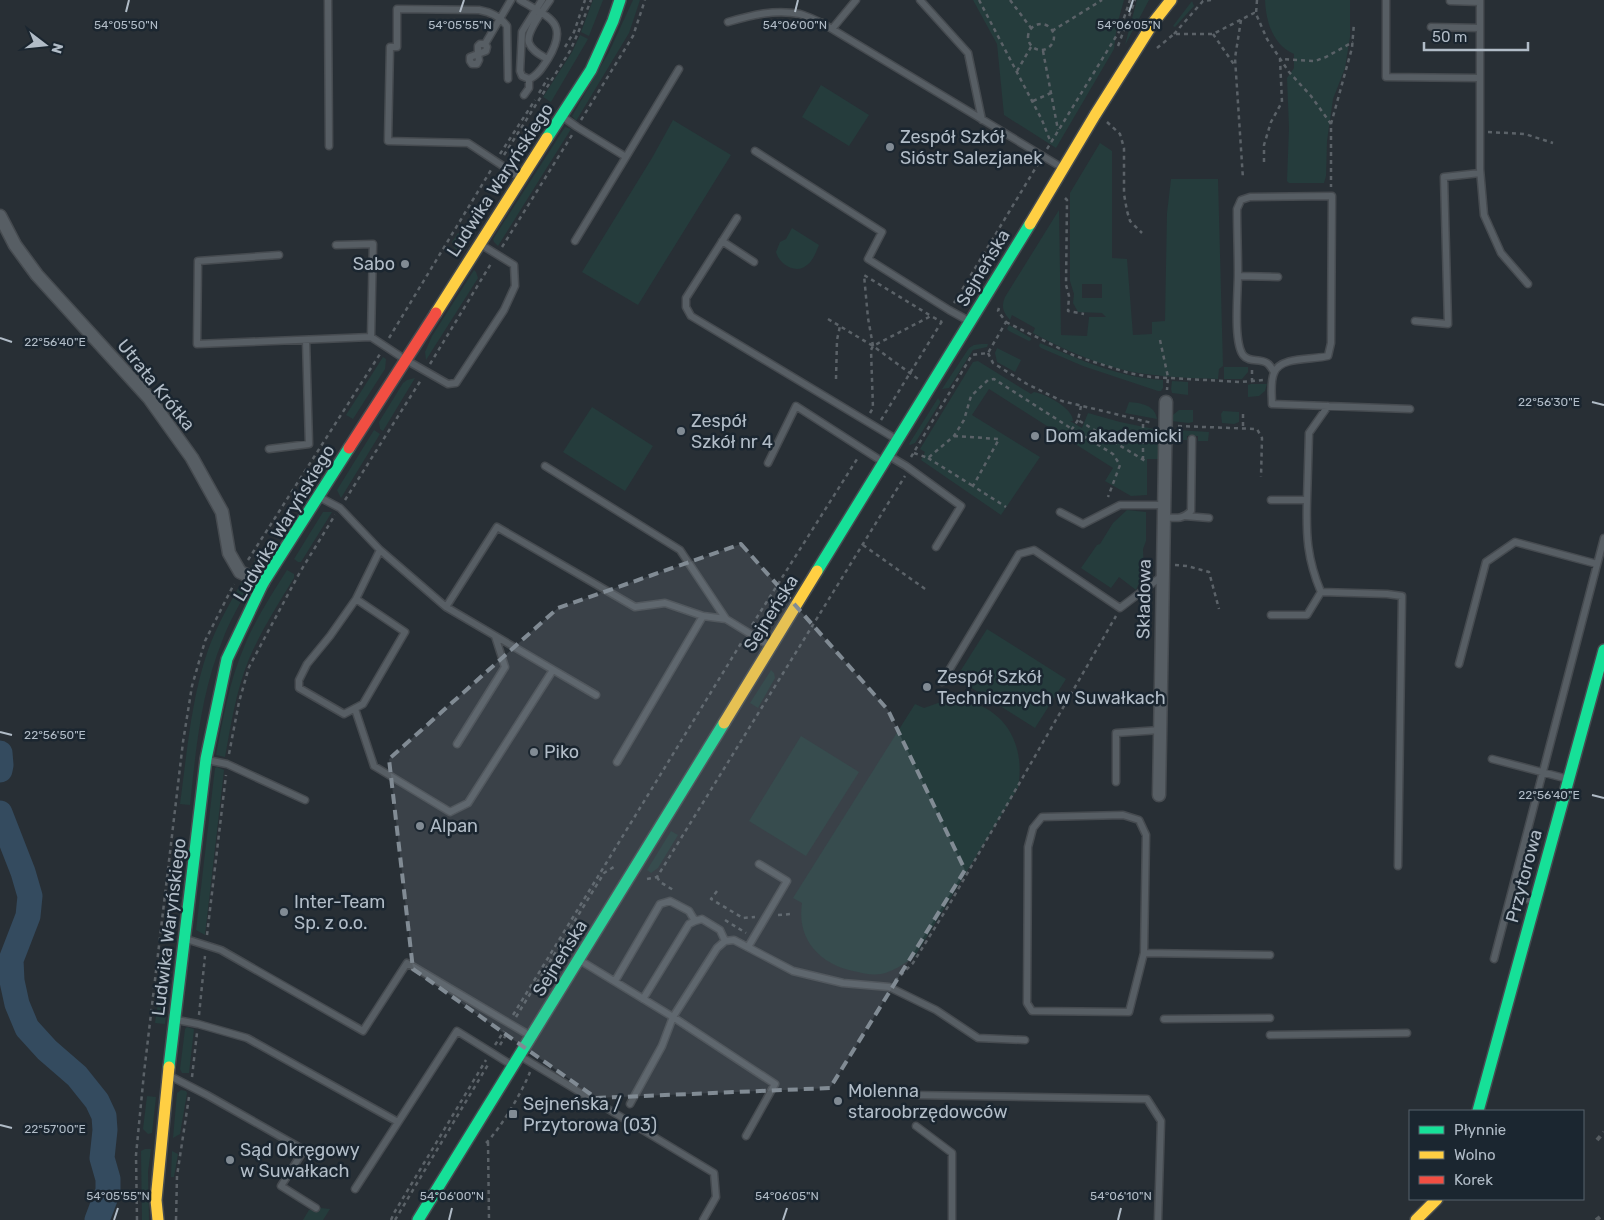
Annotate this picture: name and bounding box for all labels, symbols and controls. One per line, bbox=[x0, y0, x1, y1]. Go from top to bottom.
text: 54°05'50"N bbox=[94, 18, 158, 32]
text: 54°05'55"N bbox=[428, 18, 492, 32]
text: 54°06'00"N bbox=[763, 18, 827, 32]
text: 54°06'05"N bbox=[1097, 18, 1161, 32]
north arrow bbox=[20, 20, 70, 70]
scale bar bbox=[1424, 20, 1528, 52]
text: 50 m bbox=[1432, 28, 1467, 46]
text: N bbox=[47, 41, 67, 56]
street label: Ludwika Waryńskiego bbox=[442, 99, 558, 261]
place label: Zespół Szkół Sióstr Salezjanek bbox=[900, 126, 1043, 169]
marker: Zespół Szkół Sióstr Salezjanek bbox=[884, 141, 896, 153]
street label: Sejneńska bbox=[951, 225, 1015, 311]
place label: Sabo bbox=[353, 253, 395, 275]
marker: Sabo bbox=[399, 258, 411, 270]
text: 22°56'40"E bbox=[24, 335, 86, 349]
street label: Utrata Krótka bbox=[112, 335, 200, 435]
text: 22°56'30"E bbox=[1518, 395, 1580, 409]
place label: Zespół Szkół nr 4 bbox=[691, 410, 773, 453]
marker: Zespół Szkół nr 4 bbox=[675, 425, 687, 437]
place label: Dom akademicki bbox=[1045, 425, 1182, 447]
marker: Dom akademicki bbox=[1029, 430, 1041, 442]
street label: Ludwika Waryńskiego bbox=[228, 441, 340, 605]
street label: Składowa bbox=[1132, 559, 1156, 639]
street label: Sejneńska bbox=[739, 571, 803, 655]
place label: Zespół Szkół Technicznych w Suwałkach bbox=[937, 666, 1166, 709]
marker: Zespół Szkół Technicznych w Suwałkach bbox=[921, 681, 933, 693]
text: 22°56'50"E bbox=[24, 728, 86, 742]
place label: Piko bbox=[544, 741, 579, 763]
marker: Piko bbox=[528, 746, 540, 758]
text: 22°56'40"E bbox=[1518, 788, 1580, 802]
place label: Alpan bbox=[430, 815, 478, 837]
marker: Alpan bbox=[414, 820, 426, 832]
street label: Przytorowa bbox=[1501, 827, 1547, 925]
street label: Ludwika Waryńskiego bbox=[147, 837, 191, 1017]
place label: Inter-Team Sp. z o.o. bbox=[294, 891, 385, 934]
marker: Inter-Team Sp. z o.o. bbox=[278, 906, 290, 918]
street label: Sejneńska bbox=[528, 916, 592, 1000]
place label: Molenna staroobrzędowców bbox=[848, 1080, 1008, 1123]
place label: Sejneńska / Przytorowa (03) bbox=[523, 1093, 657, 1136]
marker: Molenna staroobrzędowców bbox=[832, 1095, 844, 1107]
marker: Sejneńska / Przytorowa (03) bbox=[507, 1108, 519, 1120]
legend bbox=[1409, 1110, 1584, 1200]
text: Płynnie bbox=[1454, 1121, 1506, 1139]
text: 22°57'00"E bbox=[24, 1122, 86, 1136]
place label: Sąd Okręgowy w Suwałkach bbox=[240, 1139, 360, 1182]
text: Wolno bbox=[1454, 1146, 1496, 1164]
marker: Sąd Okręgowy w Suwałkach bbox=[224, 1154, 236, 1166]
text: Korek bbox=[1454, 1171, 1493, 1189]
text: 54°05'55"N bbox=[86, 1189, 150, 1203]
text: 54°06'00"N bbox=[420, 1189, 484, 1203]
text: 54°06'05"N bbox=[755, 1189, 819, 1203]
text: 54°06'10"N bbox=[1090, 1189, 1152, 1203]

